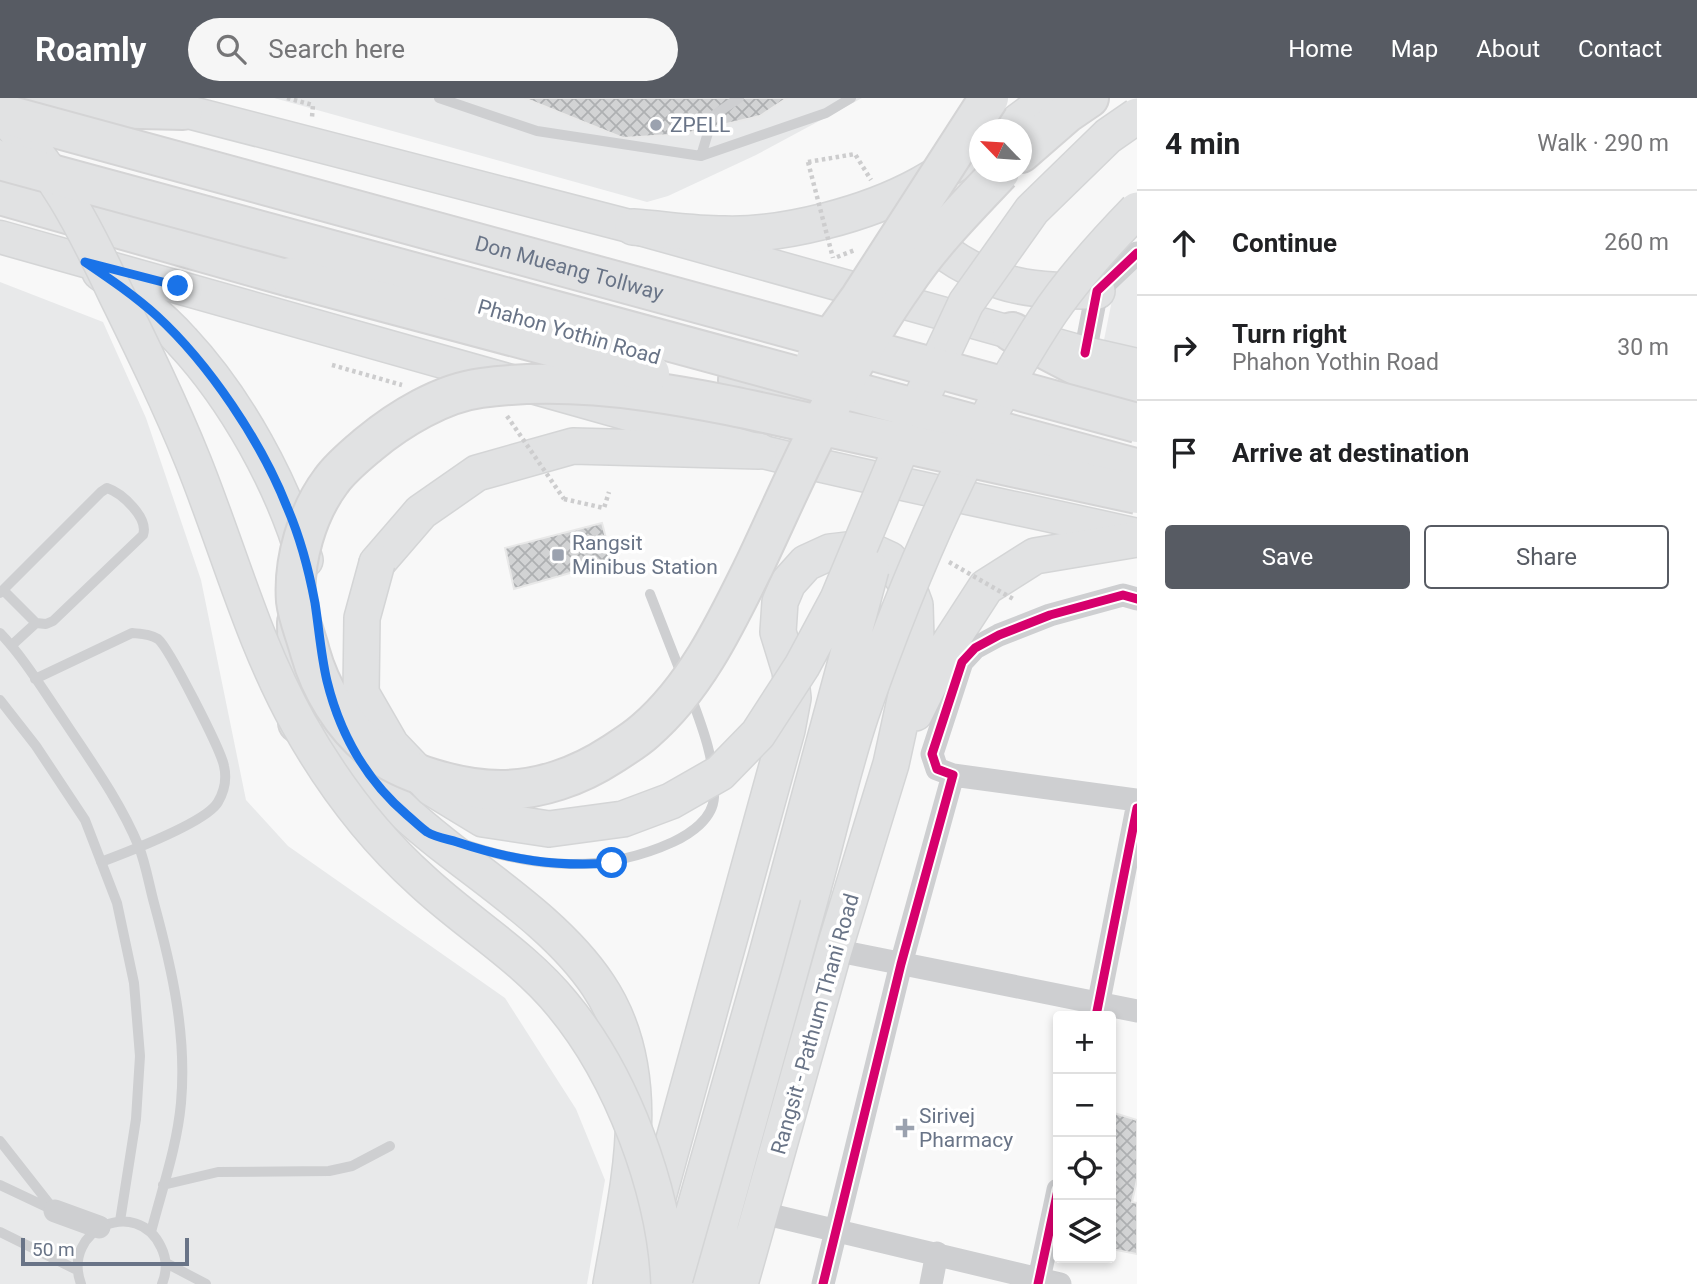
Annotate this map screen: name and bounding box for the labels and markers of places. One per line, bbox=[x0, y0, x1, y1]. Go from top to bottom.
place label: ZPELL bbox=[670, 113, 730, 137]
marker: ZPELL bbox=[648, 117, 664, 133]
place label: Rangsit Minibus Station bbox=[572, 531, 718, 579]
marker: Rangsit Minibus Station bbox=[550, 547, 566, 563]
place label: Sirivej Pharmacy bbox=[919, 1104, 1013, 1152]
marker: Sirivej Pharmacy bbox=[897, 1120, 913, 1136]

